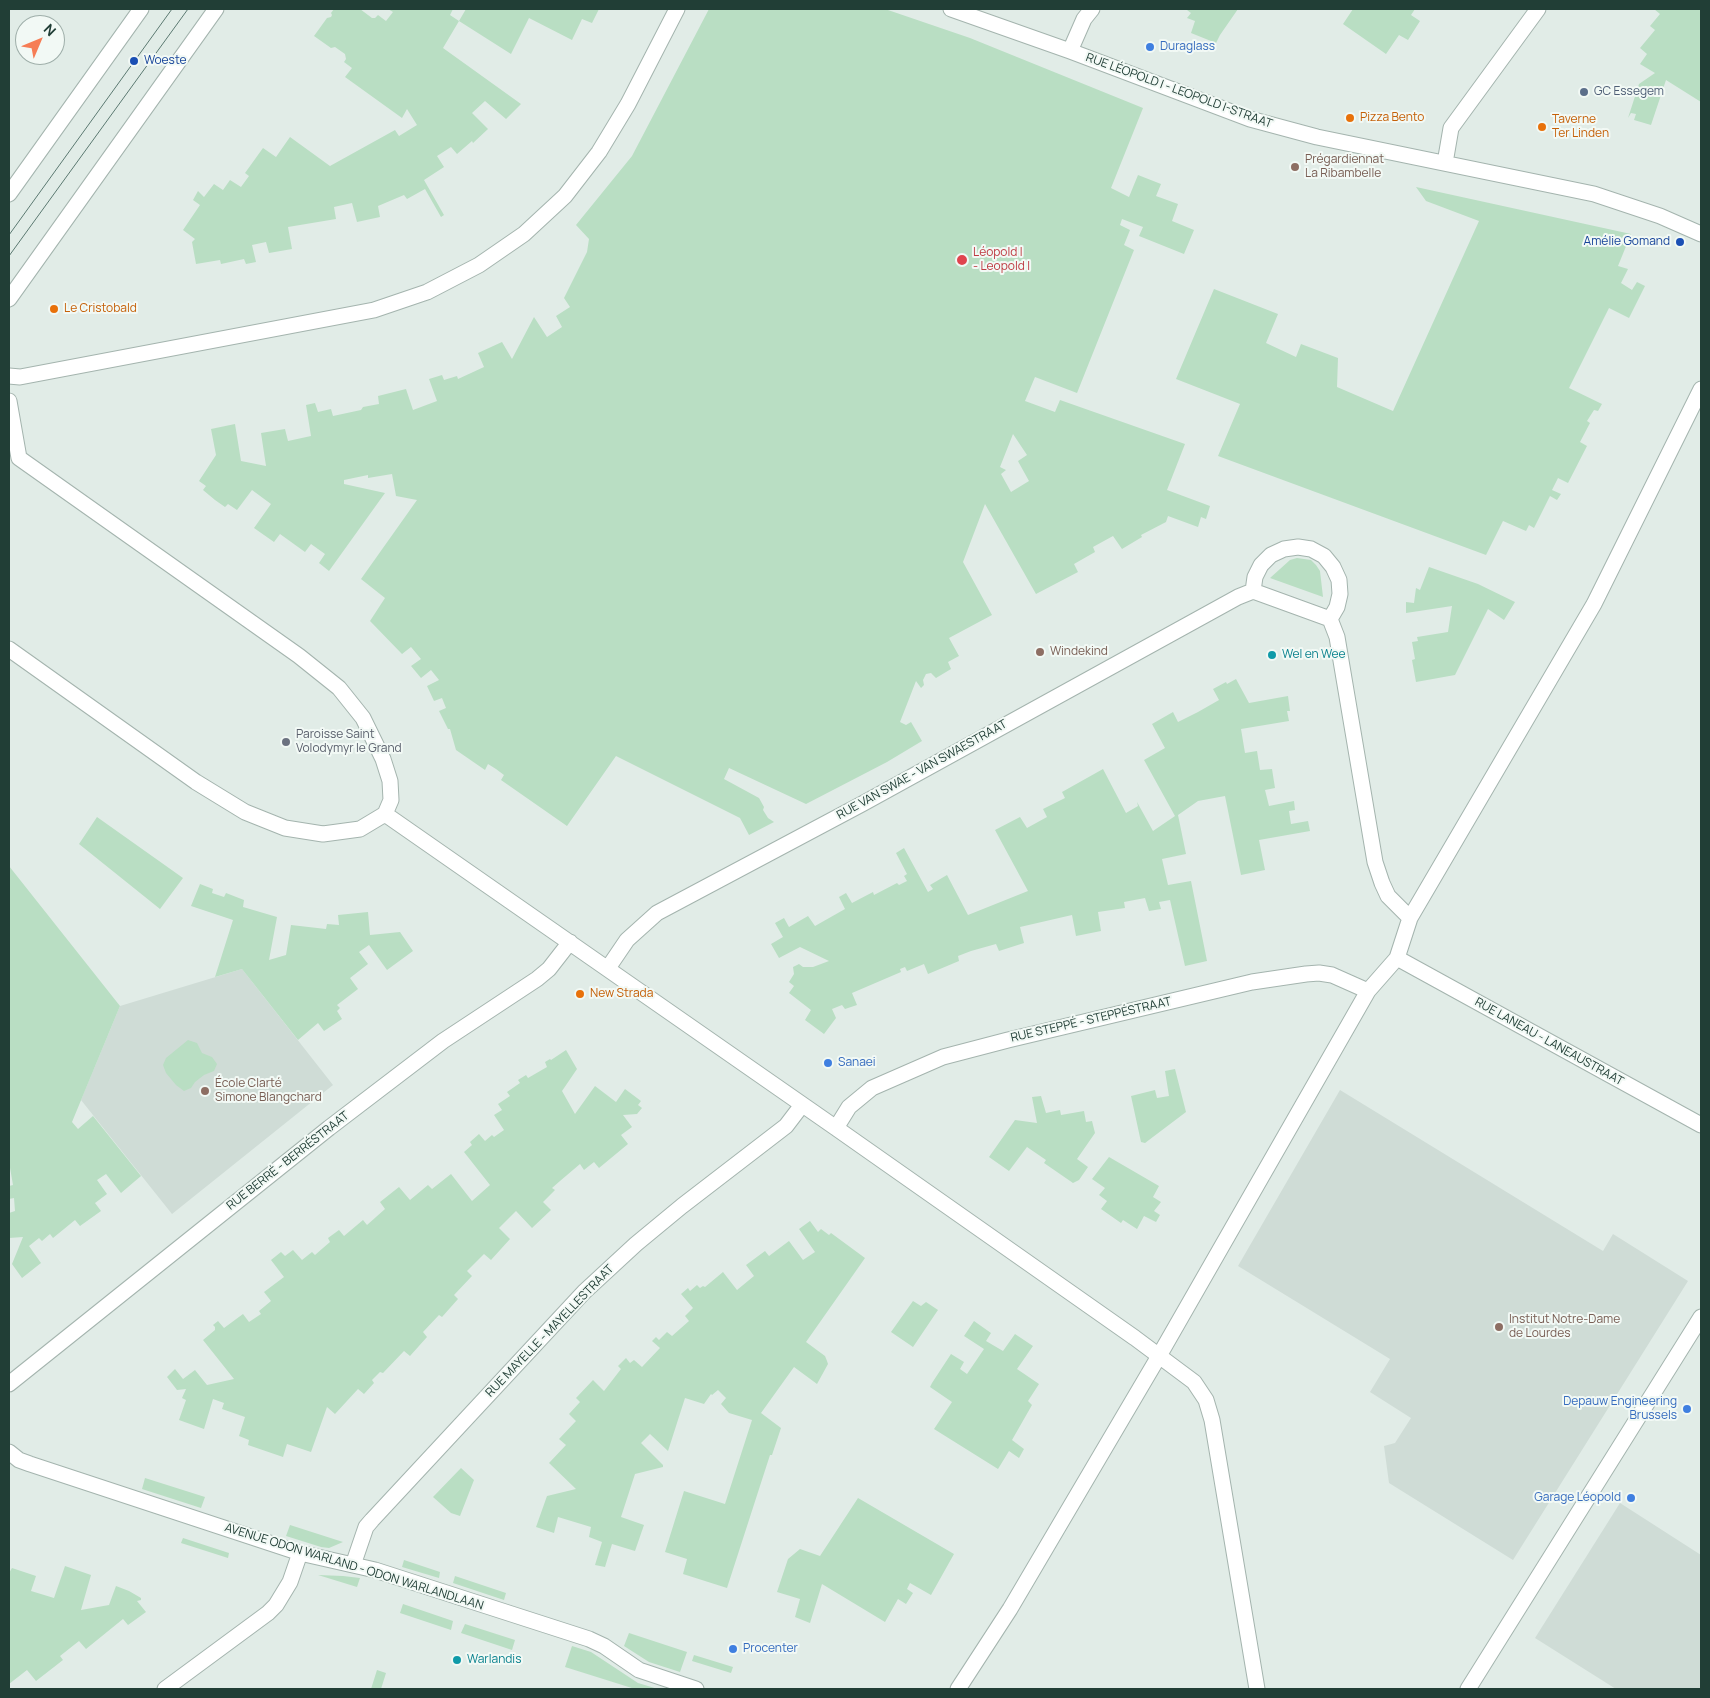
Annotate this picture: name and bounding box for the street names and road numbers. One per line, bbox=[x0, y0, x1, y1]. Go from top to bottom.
street label: RUE LÉOPOLD I - LEOPOLD I-STRAAT bbox=[1084, 50, 1274, 132]
street label: RUE VAN SWAE - VAN SWAESTRAAT bbox=[834, 717, 1010, 823]
street label: RUE STEPPÉ - STEPPÉSTRAAT bbox=[1009, 994, 1173, 1046]
street label: RUE LANEAU - LANEAUSTRAAT bbox=[1472, 995, 1626, 1089]
street label: RUE BERRÉ - BERRÉSTRAAT bbox=[224, 1109, 352, 1213]
street label: RUE MAYELLE - MAYELLESTRAAT bbox=[483, 1262, 617, 1400]
street label: AVENUE ODON WARLAND - ODON WARLANDLAAN bbox=[223, 1521, 485, 1613]

